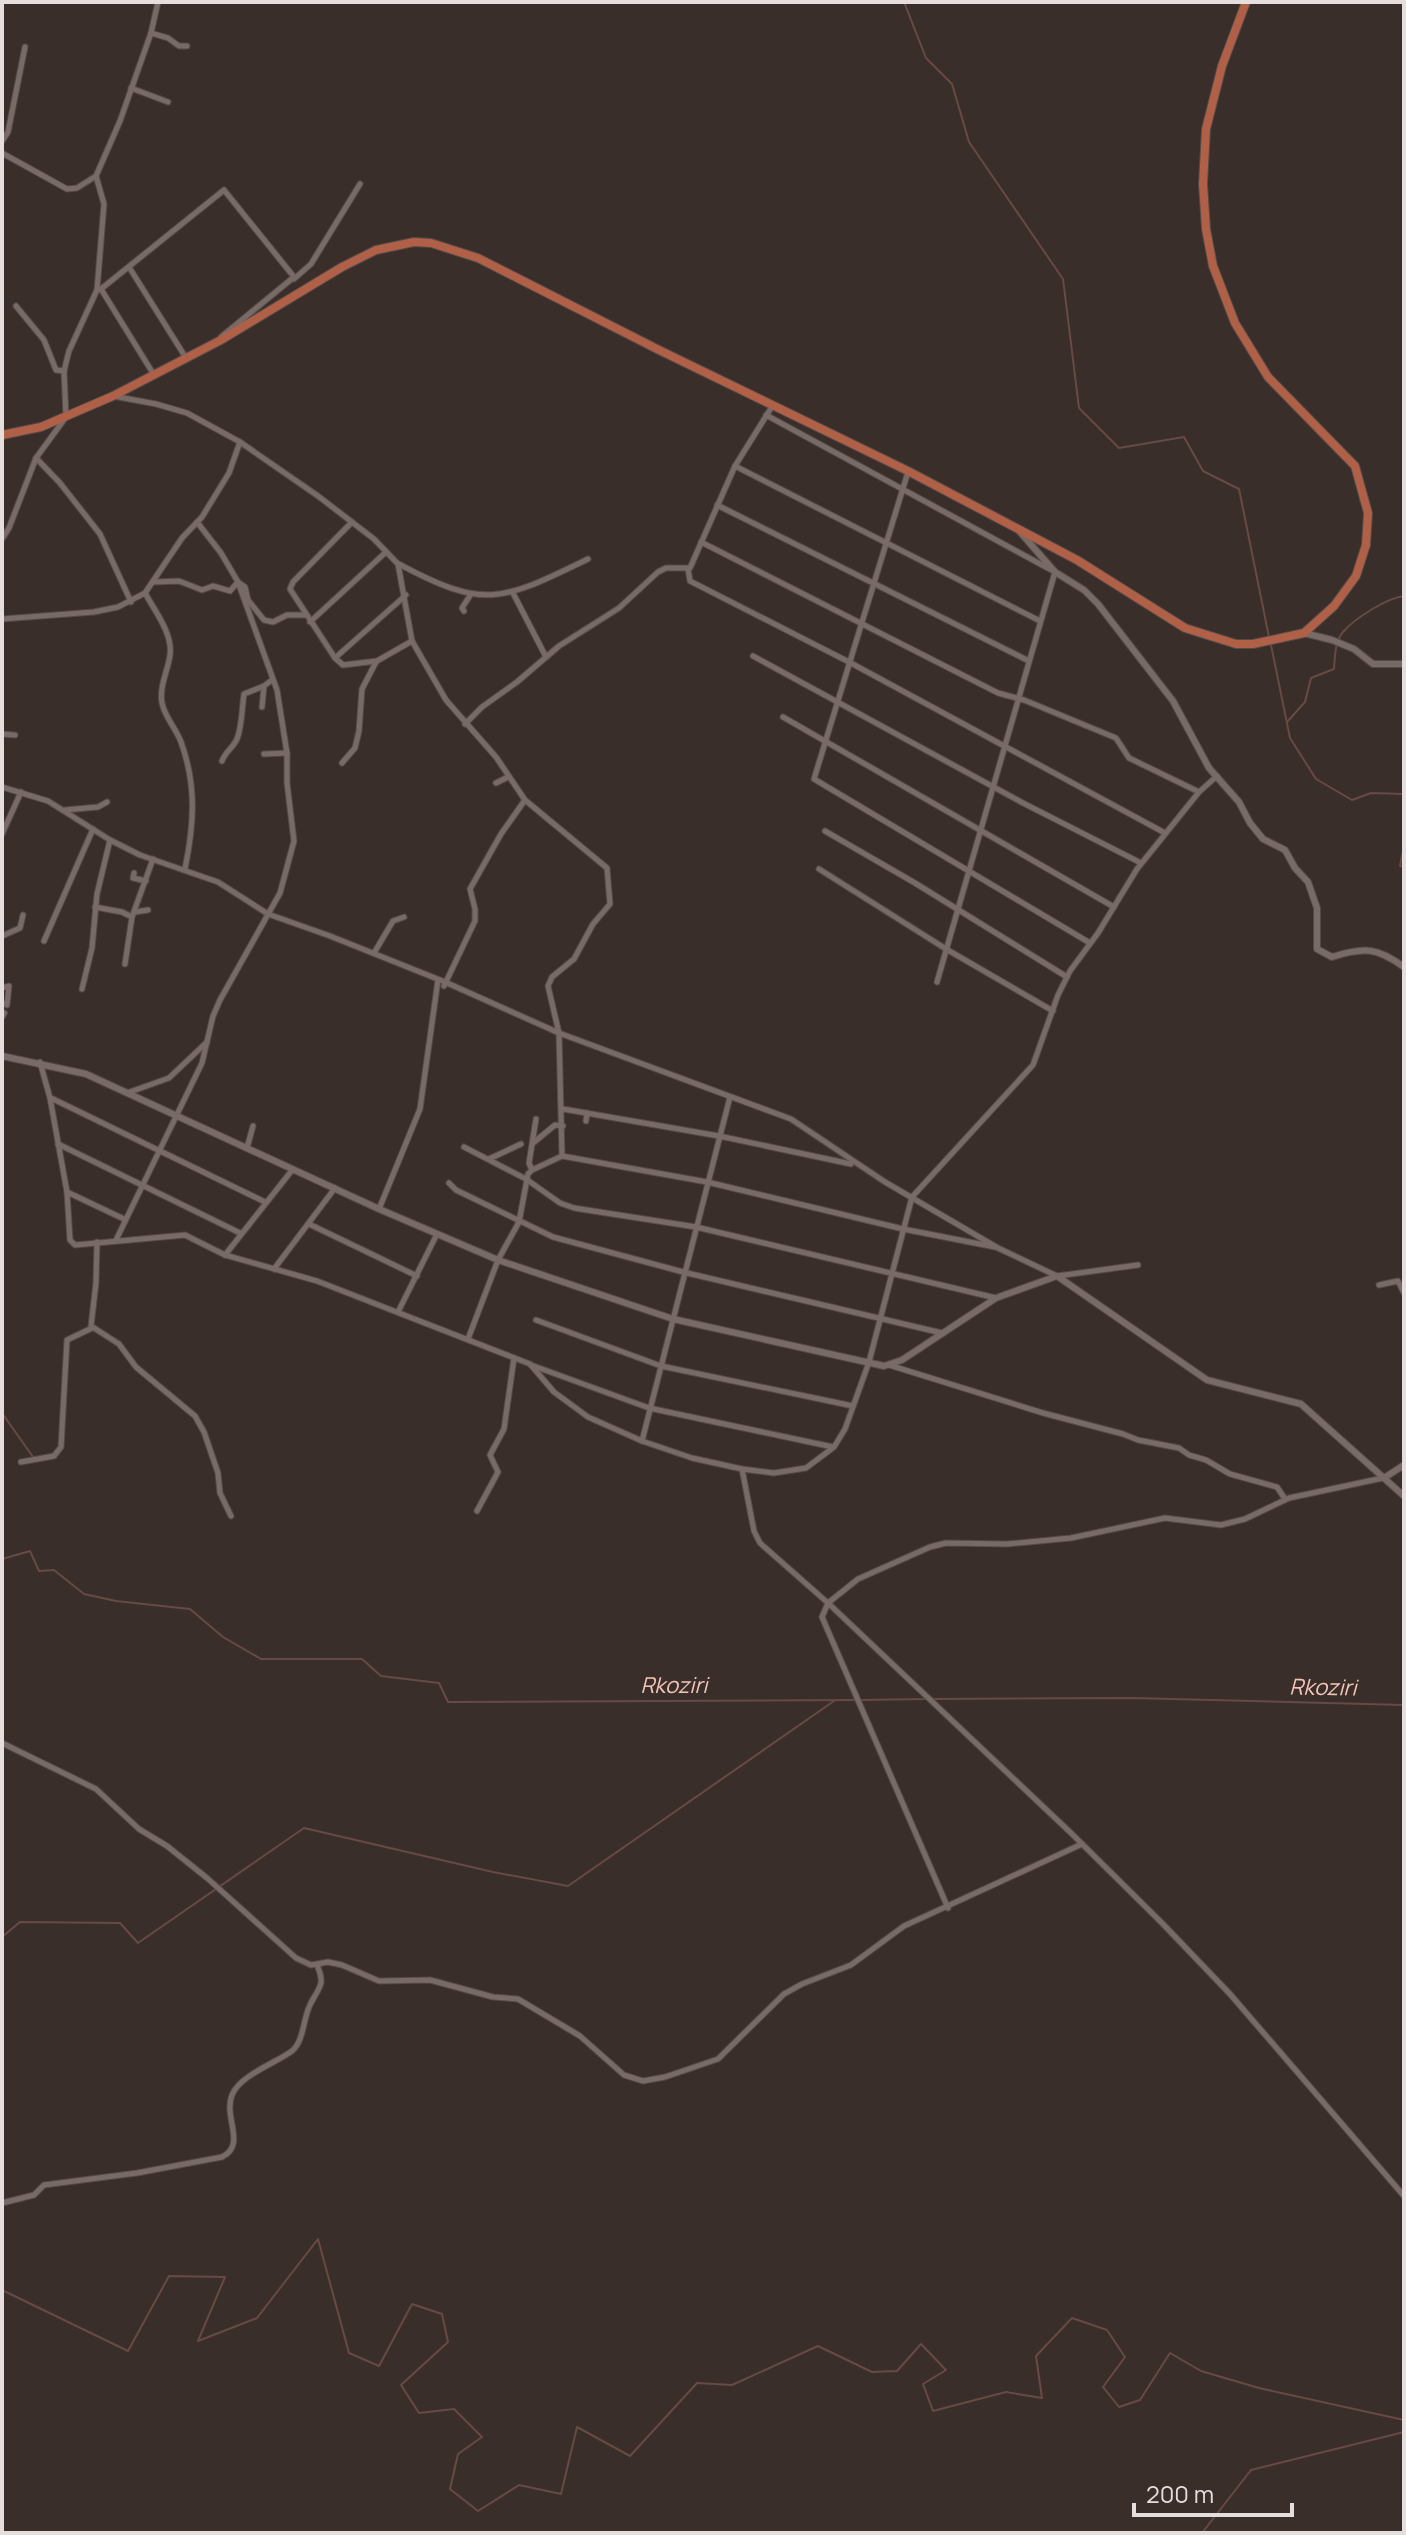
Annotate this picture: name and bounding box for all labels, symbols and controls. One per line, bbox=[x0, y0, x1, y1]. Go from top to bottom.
water label: Rkoziri bbox=[641, 1670, 710, 1700]
water label: Rkoziri bbox=[1289, 1671, 1360, 1703]
scale bar bbox=[1134, 2467, 1292, 2517]
text: 200 m bbox=[1146, 2477, 1214, 2510]

